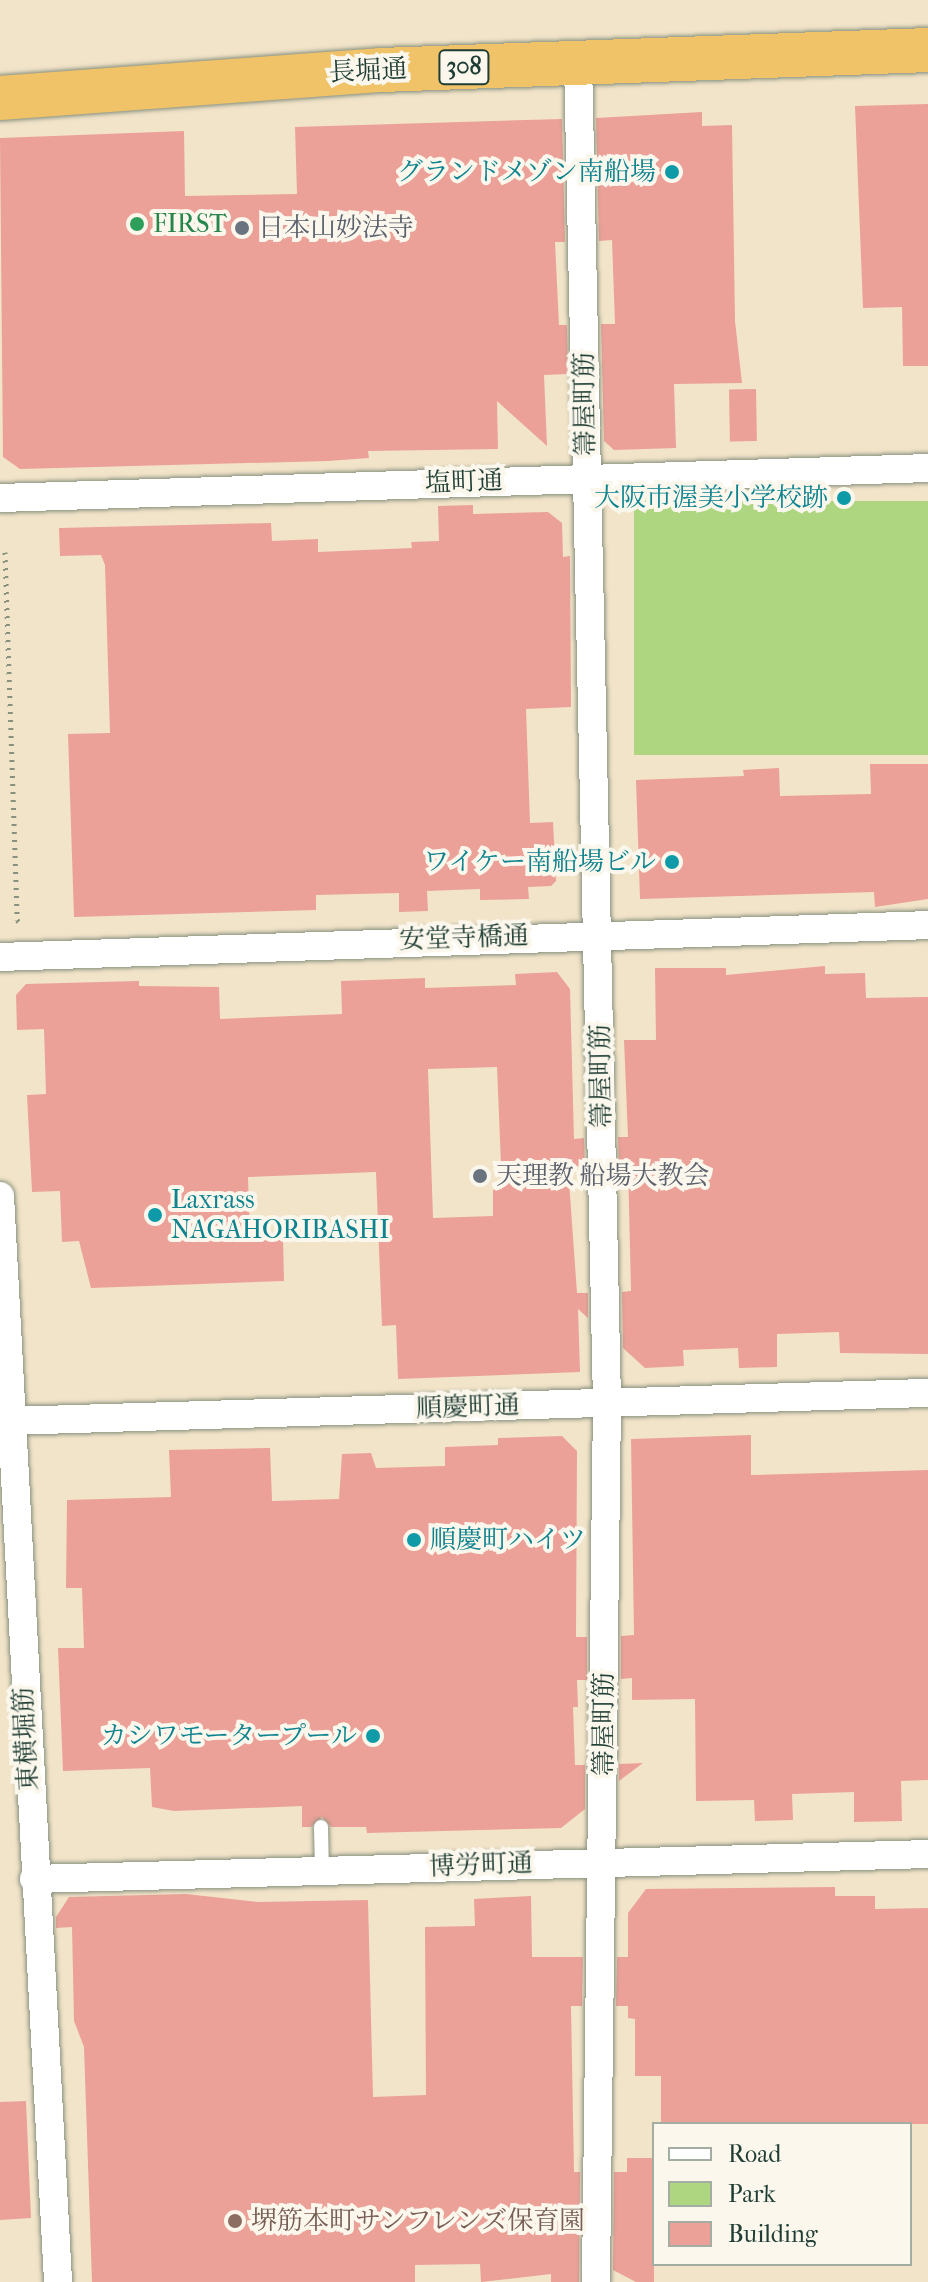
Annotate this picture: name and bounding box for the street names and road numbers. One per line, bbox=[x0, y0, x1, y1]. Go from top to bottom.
road number: 308 bbox=[438, 47, 490, 87]
street label: 長堀通 bbox=[328, 53, 408, 89]
street label: 箒屋町筋 bbox=[568, 352, 602, 456]
street label: 塩町通 bbox=[424, 465, 504, 499]
street label: 安堂寺橋通 bbox=[398, 920, 530, 956]
street label: 箒屋町筋 bbox=[584, 1024, 618, 1128]
street label: 順慶町通 bbox=[415, 1390, 521, 1424]
street label: 箒屋町筋 bbox=[588, 1672, 620, 1776]
street label: 東横堀筋 bbox=[8, 1686, 44, 1792]
street label: 博労町通 bbox=[428, 1848, 534, 1882]

